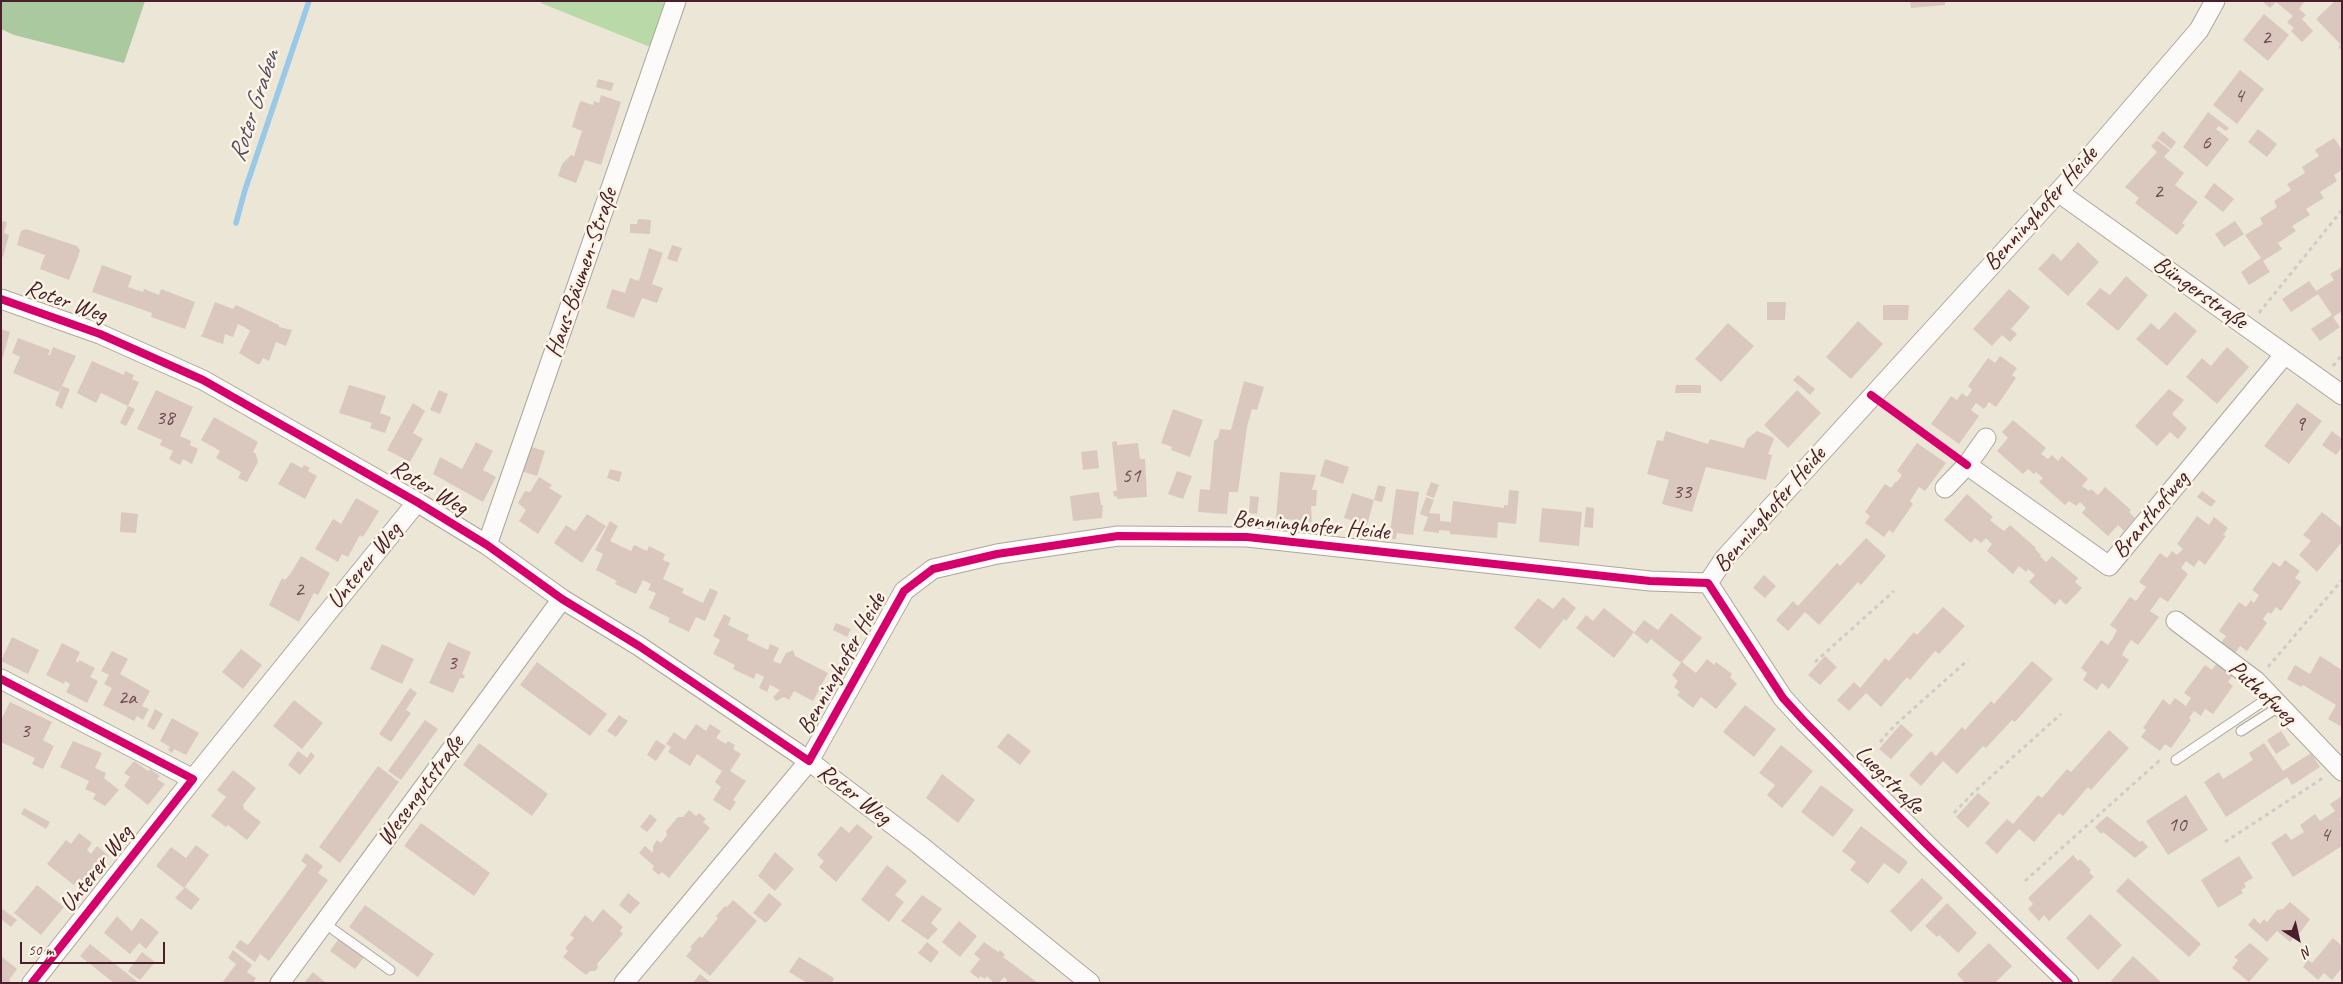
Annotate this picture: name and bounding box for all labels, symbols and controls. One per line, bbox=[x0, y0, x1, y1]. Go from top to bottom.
house number: 2 bbox=[2261, 25, 2271, 51]
water label: Roter Graben bbox=[223, 46, 287, 166]
house number: 4 bbox=[2234, 83, 2244, 109]
house number: 6 bbox=[2201, 130, 2211, 156]
street label: Benninghofer Heide bbox=[1978, 141, 2104, 277]
house number: 2 bbox=[2153, 179, 2163, 205]
street label: Haus-Bäumen-Straße bbox=[540, 185, 624, 361]
street label: Büngerstraße bbox=[2147, 250, 2253, 336]
street label: Roter Weg bbox=[21, 274, 111, 330]
house number: 38 bbox=[156, 405, 174, 431]
house number: 9 bbox=[2295, 411, 2305, 437]
street label: Benninghofer Heide bbox=[1708, 441, 1832, 579]
street label: Roter Weg bbox=[385, 454, 473, 522]
house number: 51 bbox=[1122, 463, 1140, 489]
street label: Branthofweg bbox=[2106, 465, 2196, 565]
house number: 33 bbox=[1673, 479, 1691, 505]
street label: Benninghofer Heide bbox=[1231, 505, 1391, 547]
street label: Unterer Weg bbox=[321, 517, 409, 615]
house number: 2 bbox=[294, 577, 304, 603]
street label: Benninghofer Heide bbox=[791, 588, 893, 740]
house number: 3 bbox=[447, 650, 457, 676]
street label: Puthofweg bbox=[2222, 654, 2302, 732]
house number: 2a bbox=[118, 685, 136, 711]
house number: 3 bbox=[20, 718, 30, 744]
street label: Wesengutstraße bbox=[371, 730, 471, 852]
street label: Luegstraße bbox=[1848, 739, 1930, 821]
street label: Roter Weg bbox=[811, 758, 897, 832]
house number: 10 bbox=[2168, 812, 2186, 838]
street label: Unterer Weg bbox=[54, 820, 140, 918]
house number: 4 bbox=[2320, 822, 2330, 848]
north arrow bbox=[2273, 914, 2323, 964]
scale bar bbox=[22, 932, 168, 964]
text: 50 m bbox=[28, 941, 54, 960]
text: N bbox=[2298, 942, 2315, 961]

